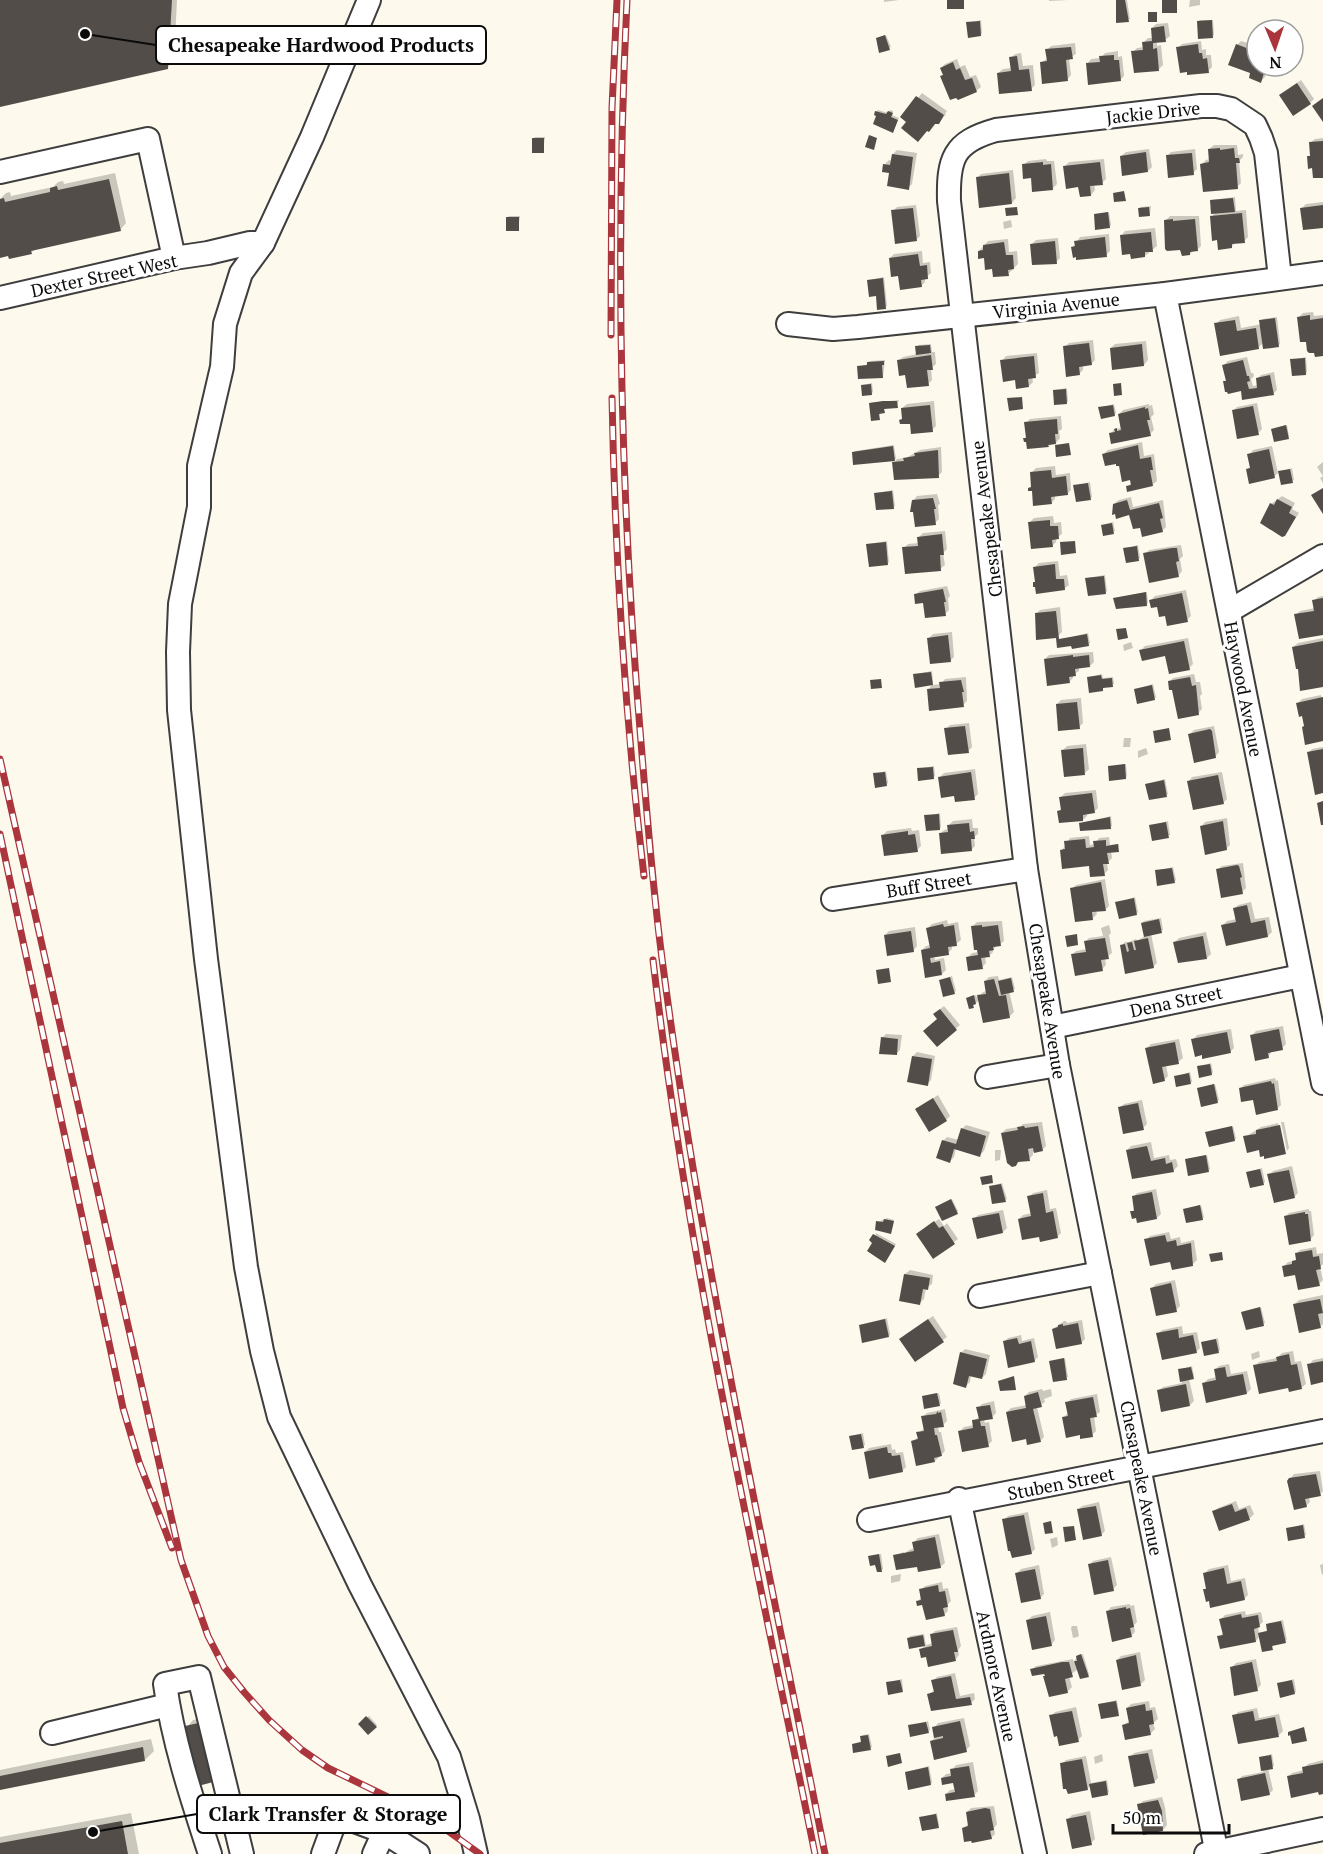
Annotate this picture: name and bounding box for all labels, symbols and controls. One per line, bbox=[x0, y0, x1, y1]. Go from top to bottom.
north arrow bbox=[1245, 18, 1305, 78]
callout: Chesapeake Hardwood Products bbox=[156, 26, 486, 64]
text: Chesapeake Hardwood Products bbox=[168, 31, 474, 58]
text: N bbox=[1269, 52, 1282, 74]
street label: Jackie Drive bbox=[1105, 95, 1201, 129]
street label: Dexter Street West bbox=[28, 248, 180, 302]
street label: Virginia Avenue bbox=[991, 286, 1121, 324]
street label: Chesapeake Avenue bbox=[964, 439, 1008, 599]
street label: Haywood Avenue bbox=[1219, 619, 1269, 759]
street label: Buff Street bbox=[885, 865, 974, 903]
street label: Chesapeake Avenue bbox=[1024, 921, 1072, 1081]
street label: Dena Street bbox=[1128, 979, 1225, 1023]
street label: Chesapeake Avenue bbox=[1115, 1398, 1169, 1558]
street label: Stuben Street bbox=[1005, 1461, 1117, 1505]
street label: Ardmore Avenue bbox=[971, 1608, 1023, 1744]
callout: Clark Transfer & Storage bbox=[197, 1795, 460, 1833]
scale bar bbox=[1113, 1797, 1228, 1835]
text: Clark Transfer & Storage bbox=[209, 1800, 448, 1827]
text: 50 m bbox=[1122, 1805, 1162, 1829]

